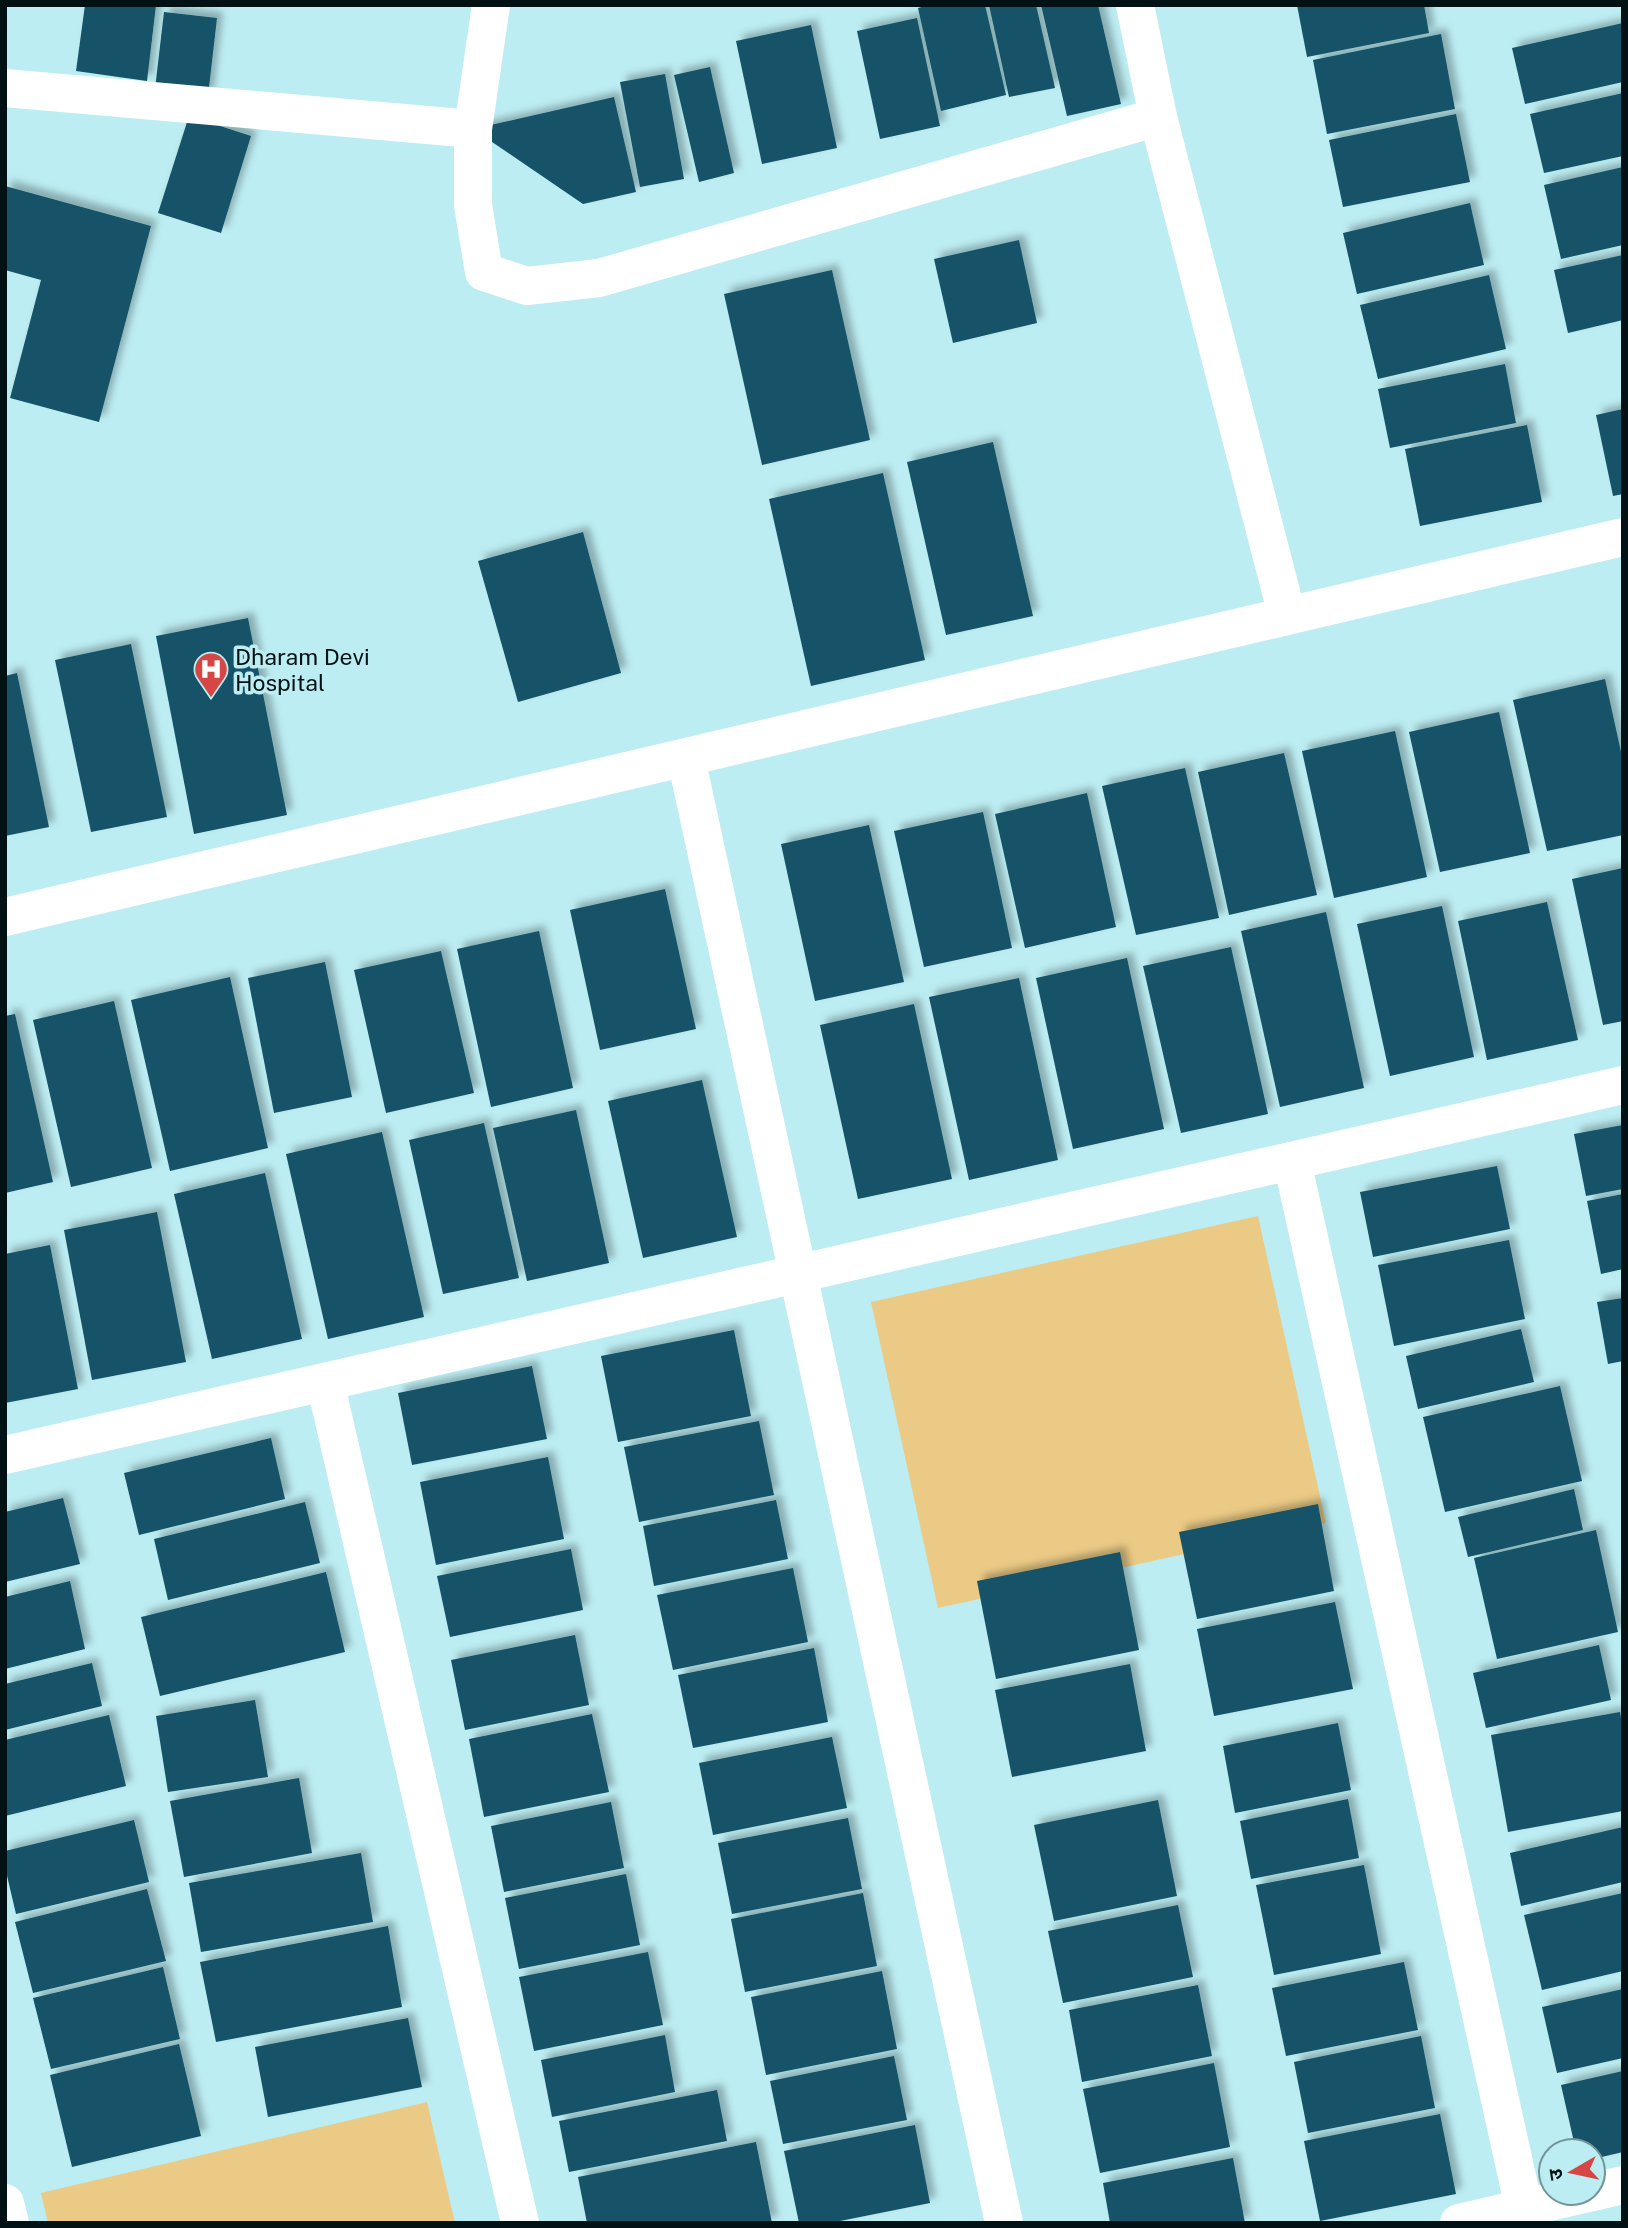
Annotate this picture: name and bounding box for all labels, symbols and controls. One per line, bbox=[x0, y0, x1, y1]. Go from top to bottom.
place label: Dharam Devi Hospital bbox=[235, 643, 370, 696]
hospital icon: Dharam Devi Hospital bbox=[192, 650, 230, 699]
north arrow bbox=[1537, 2137, 1607, 2207]
text: उ bbox=[1543, 2167, 1567, 2182]

